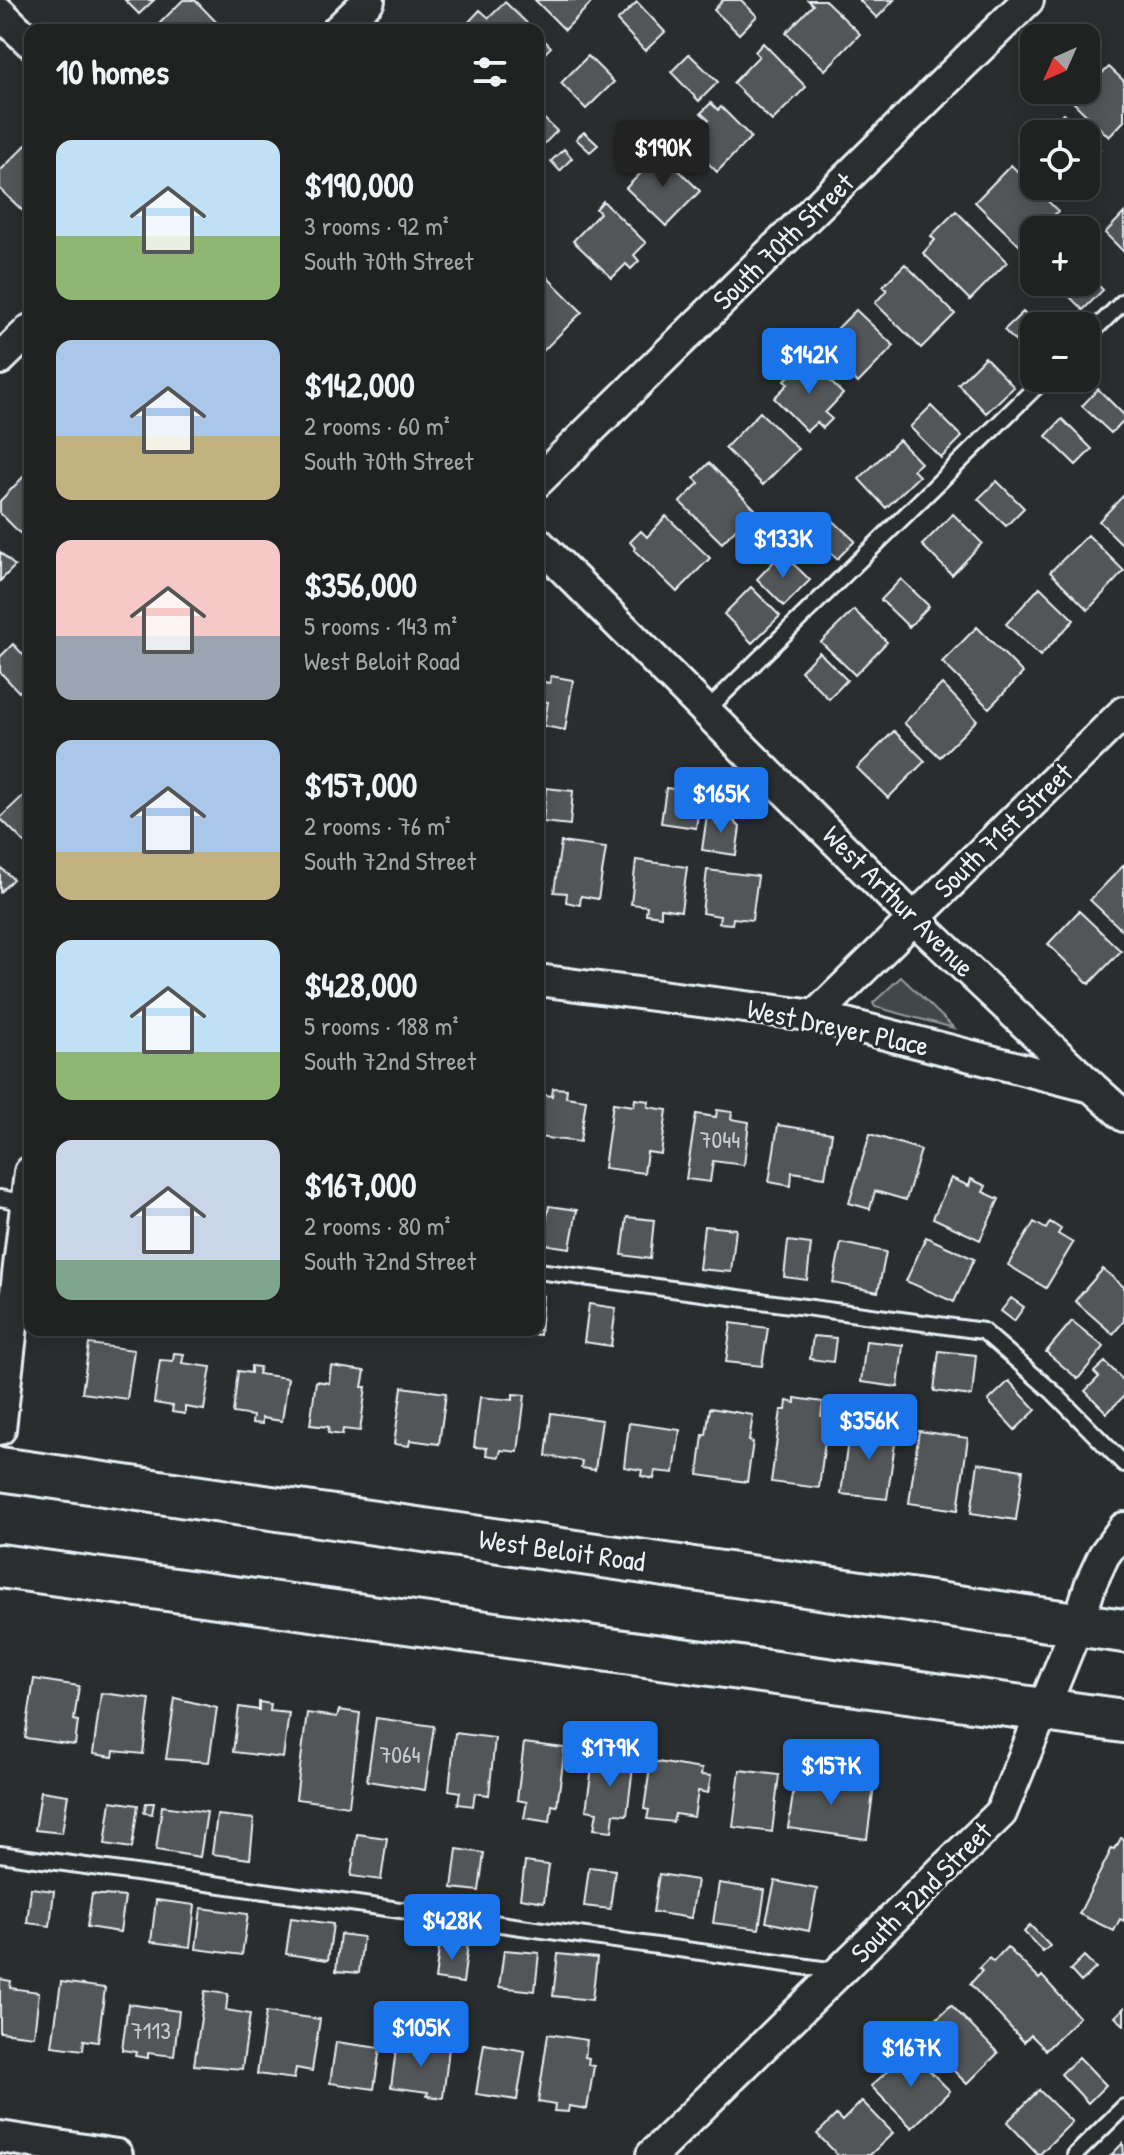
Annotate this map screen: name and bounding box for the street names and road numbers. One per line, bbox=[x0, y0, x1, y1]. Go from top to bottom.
street label: South 70th Street bbox=[704, 164, 862, 318]
street label: South 71st Street bbox=[925, 754, 1081, 906]
street label: West Arthur Avenue bbox=[815, 817, 983, 985]
street label: West Dreyer Place bbox=[744, 989, 932, 1065]
street label: West Beloit Road bbox=[476, 1520, 648, 1580]
street label: South 72nd Street bbox=[842, 1813, 1000, 1971]

